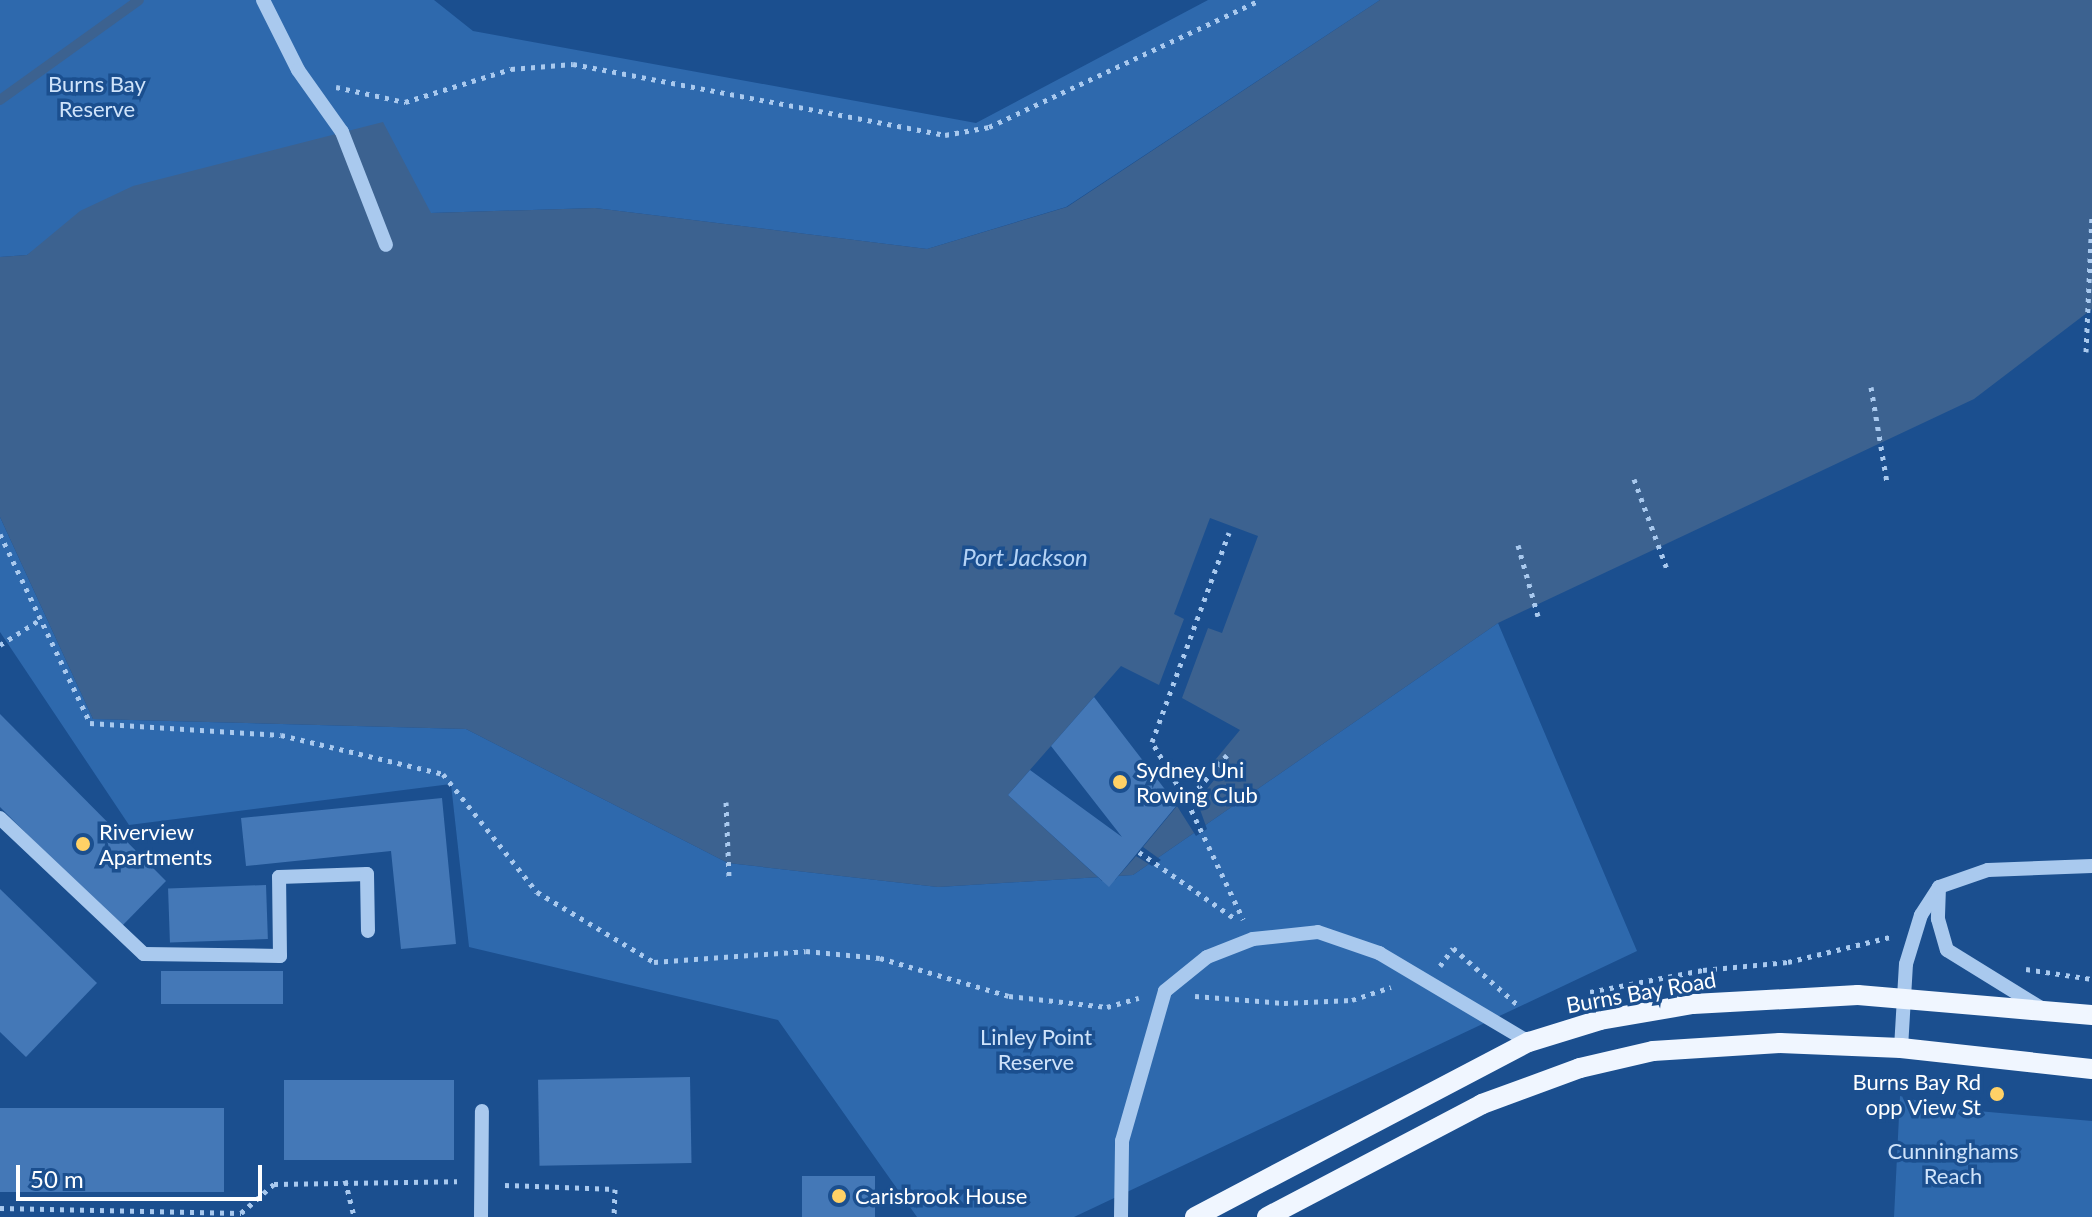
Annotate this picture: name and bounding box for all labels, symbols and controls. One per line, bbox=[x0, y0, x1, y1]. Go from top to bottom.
park label: Burns Bay Reserve bbox=[48, 70, 146, 122]
water label: Port Jackson bbox=[962, 543, 1088, 571]
place label: Sydney Uni Rowing Club bbox=[1136, 756, 1258, 808]
marker: Sydney Uni Rowing Club bbox=[1111, 773, 1129, 791]
place label: Riverview Apartments bbox=[99, 818, 212, 870]
marker: Riverview Apartments bbox=[74, 835, 92, 853]
street label: Burns Bay Road bbox=[1564, 966, 1718, 1018]
park label: Linley Point Reserve bbox=[980, 1023, 1092, 1074]
place label: Burns Bay Rd opp View St bbox=[1852, 1068, 1981, 1120]
marker: Burns Bay Rd opp View St bbox=[1988, 1085, 2006, 1103]
park label: Cunninghams Reach bbox=[1887, 1137, 2019, 1188]
scale bar bbox=[20, 1149, 266, 1199]
text: 50 m bbox=[30, 1164, 84, 1193]
place label: Carisbrook House bbox=[855, 1183, 1027, 1209]
marker: Carisbrook House bbox=[830, 1187, 848, 1205]

